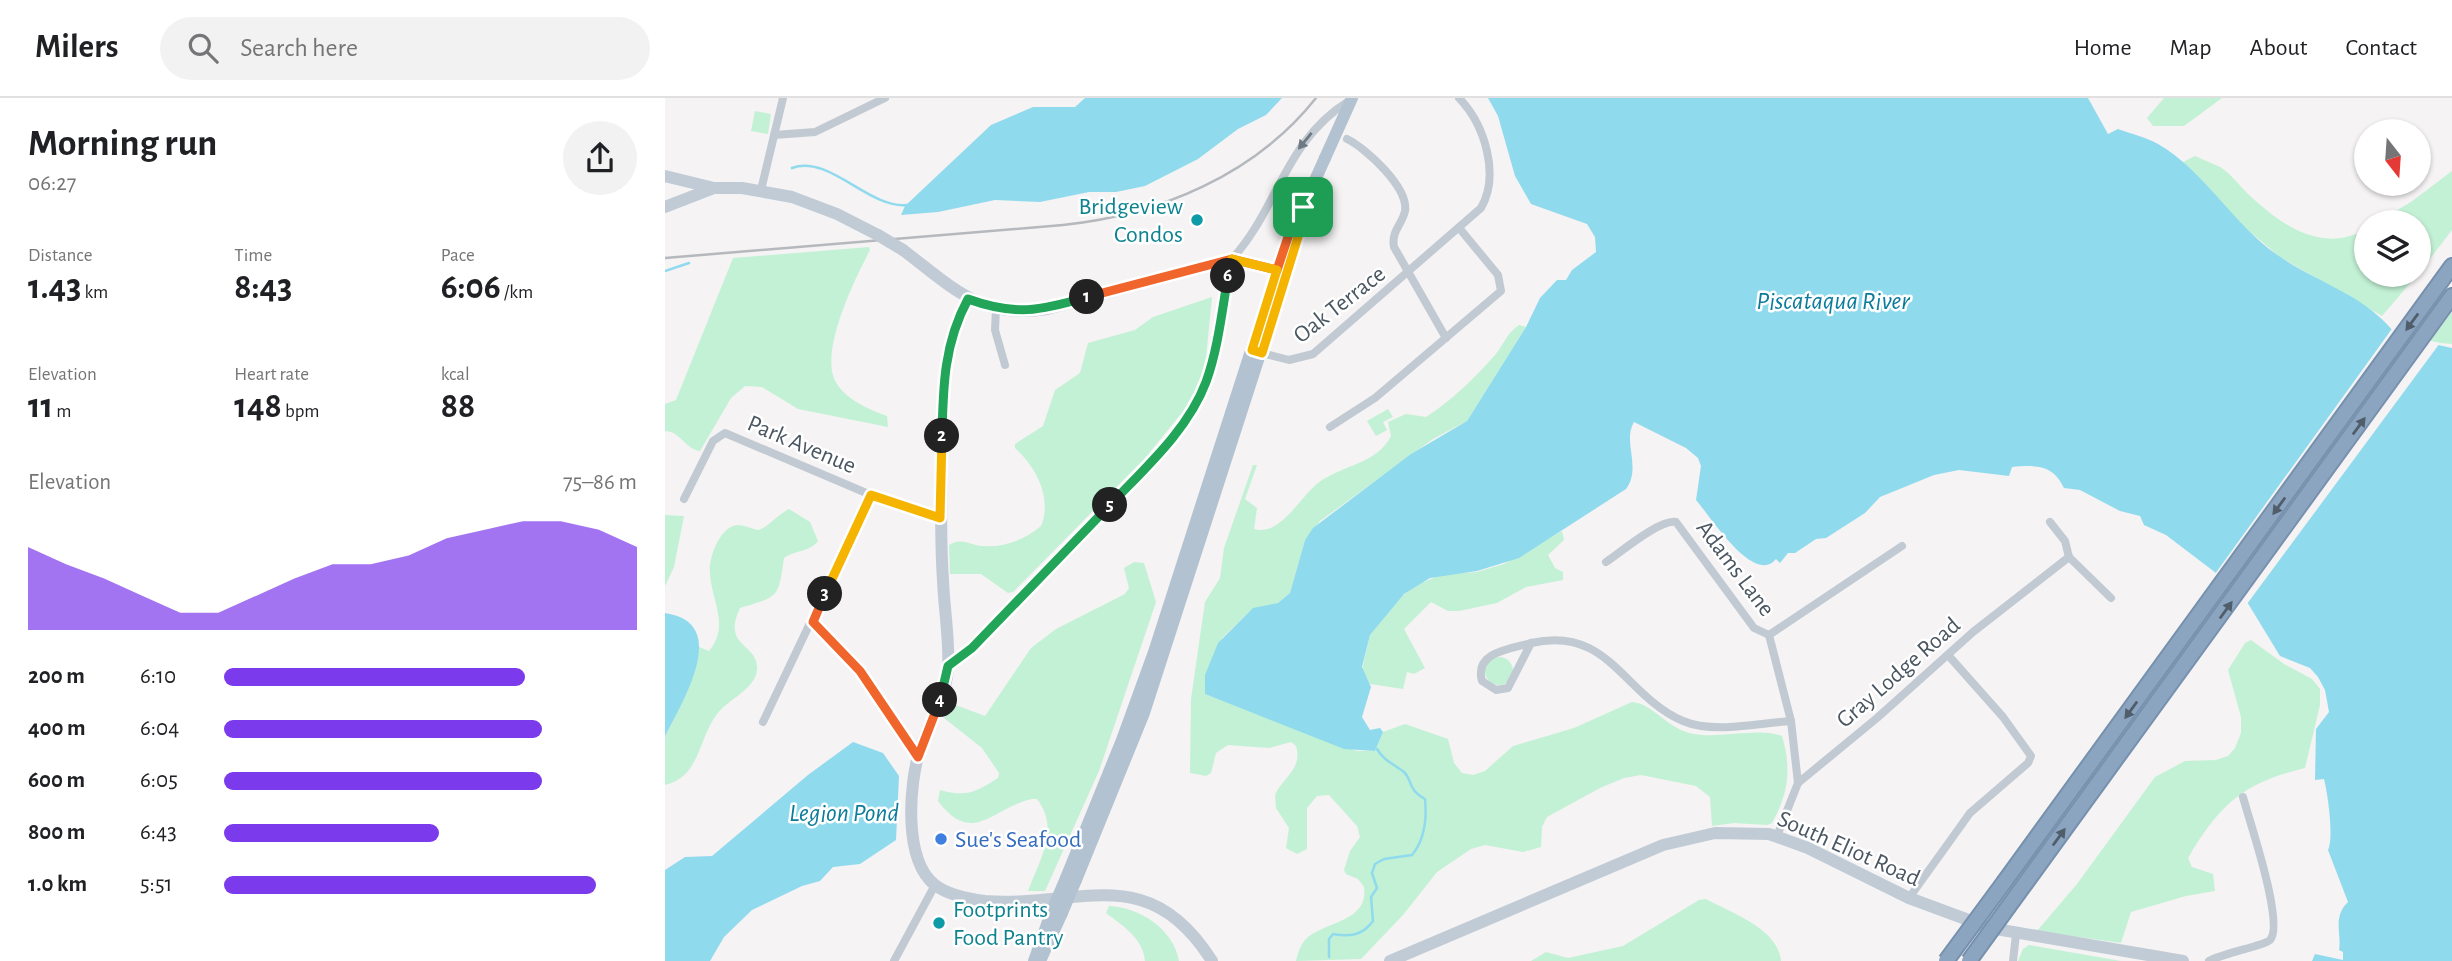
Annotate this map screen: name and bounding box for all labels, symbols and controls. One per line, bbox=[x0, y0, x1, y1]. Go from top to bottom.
search box bbox=[160, 17, 650, 80]
icon: search bbox=[184, 29, 222, 67]
text: Milers bbox=[35, 31, 118, 64]
text: Search here bbox=[240, 35, 358, 61]
text: Home bbox=[2074, 36, 2132, 60]
text: Map bbox=[2170, 36, 2212, 60]
text: About bbox=[2250, 36, 2307, 60]
text: Contact bbox=[2345, 36, 2417, 60]
north arrow bbox=[2354, 119, 2431, 196]
map controls bbox=[2354, 119, 2431, 287]
button: share bbox=[563, 121, 637, 195]
text: Morning run bbox=[28, 125, 217, 163]
one-way arrow bbox=[1298, 133, 1313, 150]
text: 06:27 bbox=[28, 172, 76, 195]
pin bbox=[1273, 177, 1333, 237]
icon: arrive bbox=[1284, 188, 1322, 226]
place label: Bridgeview Condos bbox=[1078, 195, 1183, 247]
button: layers bbox=[2354, 210, 2431, 287]
marker: Bridgeview Condos bbox=[1189, 212, 1205, 228]
text: Distance bbox=[28, 246, 92, 265]
text: Time bbox=[234, 246, 272, 265]
text: Pace bbox=[441, 246, 475, 265]
pin: 6 bbox=[1211, 258, 1245, 294]
street label: Oak Terrace bbox=[1289, 262, 1390, 348]
text: 6 bbox=[1223, 266, 1232, 285]
text: 1.43 bbox=[28, 270, 81, 305]
text: 8:43 bbox=[234, 270, 292, 305]
text: 6:06 bbox=[441, 270, 501, 305]
pin: 1 bbox=[1069, 280, 1105, 314]
text: km bbox=[81, 283, 108, 302]
text: /km bbox=[501, 283, 533, 302]
text: 1 bbox=[1083, 287, 1090, 306]
water label: Piscataqua River bbox=[1756, 288, 1911, 314]
one-way arrow bbox=[2405, 313, 2419, 331]
text: Elevation bbox=[28, 365, 97, 384]
text: Heart rate bbox=[234, 365, 309, 384]
text: kcal bbox=[441, 365, 470, 384]
text: 11 bbox=[28, 389, 53, 424]
text: 148 bbox=[234, 389, 282, 424]
text: 88 bbox=[441, 389, 475, 424]
text: m bbox=[53, 402, 72, 421]
text: bpm bbox=[282, 402, 319, 421]
street label: Park Avenue bbox=[744, 411, 859, 479]
one-way arrow bbox=[2352, 417, 2366, 435]
pin: 2 bbox=[925, 418, 959, 454]
text: 2 bbox=[937, 426, 946, 445]
text: Elevation bbox=[28, 471, 111, 494]
text: 75–86 m bbox=[563, 471, 637, 494]
pin: 5 bbox=[1093, 488, 1127, 522]
text: 5 bbox=[1105, 495, 1114, 514]
one-way arrow bbox=[2272, 497, 2286, 515]
street label: Adams Lane bbox=[1692, 516, 1779, 621]
pin: 3 bbox=[807, 576, 843, 612]
text: 3 bbox=[820, 584, 829, 603]
one-way arrow bbox=[2218, 601, 2232, 619]
street label: Gray Lodge Road bbox=[1832, 613, 1965, 733]
text: 200 m bbox=[28, 665, 85, 688]
text: 6:10 bbox=[140, 665, 176, 688]
pin: 4 bbox=[923, 682, 957, 718]
text: 4 bbox=[935, 690, 944, 709]
one-way arrow bbox=[2124, 701, 2138, 719]
text: 400 m bbox=[28, 717, 86, 740]
text: 6:04 bbox=[140, 717, 179, 740]
text: 600 m bbox=[28, 769, 85, 792]
text: 6:05 bbox=[140, 769, 178, 792]
water label: Legion Pond bbox=[789, 800, 899, 826]
street label: South Eliot Road bbox=[1774, 807, 1924, 891]
text: 800 m bbox=[28, 821, 85, 844]
text: 6:43 bbox=[140, 821, 177, 844]
place label: Sue's Seafood bbox=[955, 828, 1081, 852]
one-way arrow bbox=[2052, 828, 2066, 846]
marker: Sue's Seafood bbox=[933, 831, 949, 847]
text: 1.0 km bbox=[28, 873, 87, 896]
text: 5:51 bbox=[140, 873, 172, 896]
place label: Footprints Food Pantry bbox=[953, 898, 1064, 950]
marker: Footprints Food Pantry bbox=[931, 915, 947, 931]

